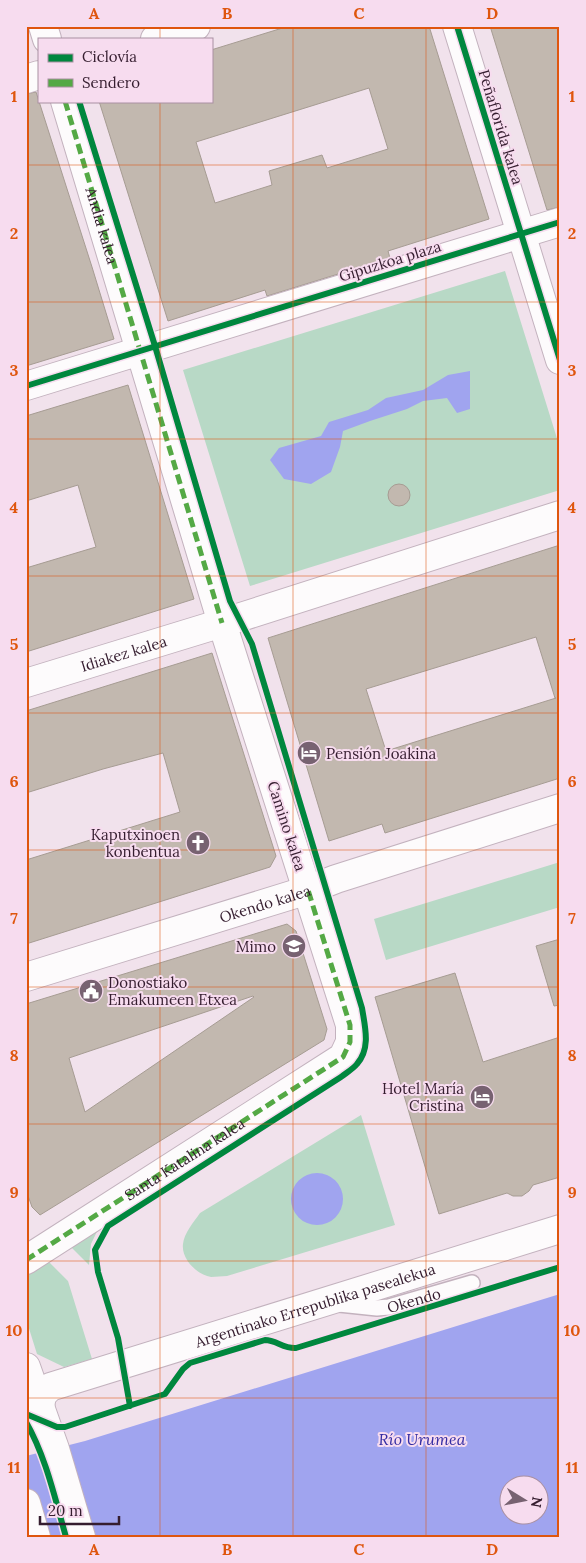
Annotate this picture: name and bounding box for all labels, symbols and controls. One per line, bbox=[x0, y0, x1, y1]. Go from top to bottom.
text: A bbox=[89, 3, 100, 23]
text: B bbox=[222, 3, 233, 23]
text: C bbox=[353, 3, 365, 23]
text: D bbox=[486, 3, 498, 23]
legend bbox=[38, 38, 212, 102]
text: Ciclovía bbox=[82, 47, 137, 66]
street label: Peñaflorida kalea bbox=[474, 67, 528, 187]
text: Sendero bbox=[82, 73, 140, 92]
text: 1 bbox=[11, 86, 17, 106]
text: 1 bbox=[569, 86, 575, 106]
street label: Andia kalea bbox=[82, 184, 123, 266]
text: 2 bbox=[10, 223, 18, 243]
text: 2 bbox=[568, 223, 576, 243]
street label: Gipuzkoa plaza bbox=[337, 236, 444, 286]
text: 3 bbox=[10, 360, 19, 380]
text: 3 bbox=[568, 360, 577, 380]
text: 4 bbox=[10, 497, 19, 517]
text: 4 bbox=[568, 497, 577, 517]
street label: Idiakez kalea bbox=[78, 631, 169, 675]
text: 5 bbox=[10, 634, 19, 654]
text: 5 bbox=[568, 634, 577, 654]
hotel icon: Pensión Joakina bbox=[296, 740, 322, 766]
place label: Pensión Joakina bbox=[326, 744, 437, 763]
text: 6 bbox=[9, 771, 19, 791]
text: 6 bbox=[567, 771, 577, 791]
street label: Camino kalea bbox=[264, 779, 311, 874]
place label: Kaputxinoen konbentua bbox=[91, 825, 180, 861]
church icon: Kaputxinoen konbentua bbox=[185, 830, 211, 856]
street label: Okendo kalea bbox=[217, 880, 313, 926]
text: 7 bbox=[10, 908, 18, 928]
text: 7 bbox=[568, 908, 576, 928]
school or university icon: Mimo bbox=[281, 933, 307, 959]
place label: Mimo bbox=[236, 937, 276, 956]
place label: Donostiako Emakumeen Etxea bbox=[108, 973, 237, 1009]
public building icon: Donostiako Emakumeen Etxea bbox=[78, 978, 104, 1004]
text: 8 bbox=[9, 1045, 19, 1065]
text: 8 bbox=[567, 1045, 577, 1065]
place label: Hotel María Cristina bbox=[382, 1079, 464, 1115]
hotel icon: Hotel María Cristina bbox=[469, 1084, 495, 1110]
street label: Santa Katalina kalea bbox=[121, 1113, 248, 1204]
text: 9 bbox=[9, 1182, 19, 1202]
text: 9 bbox=[567, 1182, 577, 1202]
street label: Argentinako Errepublika pasealekua bbox=[192, 1259, 438, 1351]
street label: Okendo bbox=[385, 1283, 443, 1317]
text: 10 bbox=[6, 1320, 22, 1340]
text: 10 bbox=[564, 1320, 580, 1340]
water label: Río Urumea bbox=[379, 1429, 466, 1449]
text: 11 bbox=[8, 1457, 21, 1477]
text: 11 bbox=[566, 1457, 579, 1477]
north arrow bbox=[498, 1476, 548, 1526]
scale bar bbox=[40, 1493, 119, 1525]
text: N bbox=[527, 1495, 547, 1509]
text: 20 m bbox=[48, 1501, 83, 1520]
text: A bbox=[89, 1539, 100, 1559]
text: B bbox=[222, 1539, 233, 1559]
text: C bbox=[353, 1539, 365, 1559]
text: D bbox=[486, 1539, 498, 1559]

